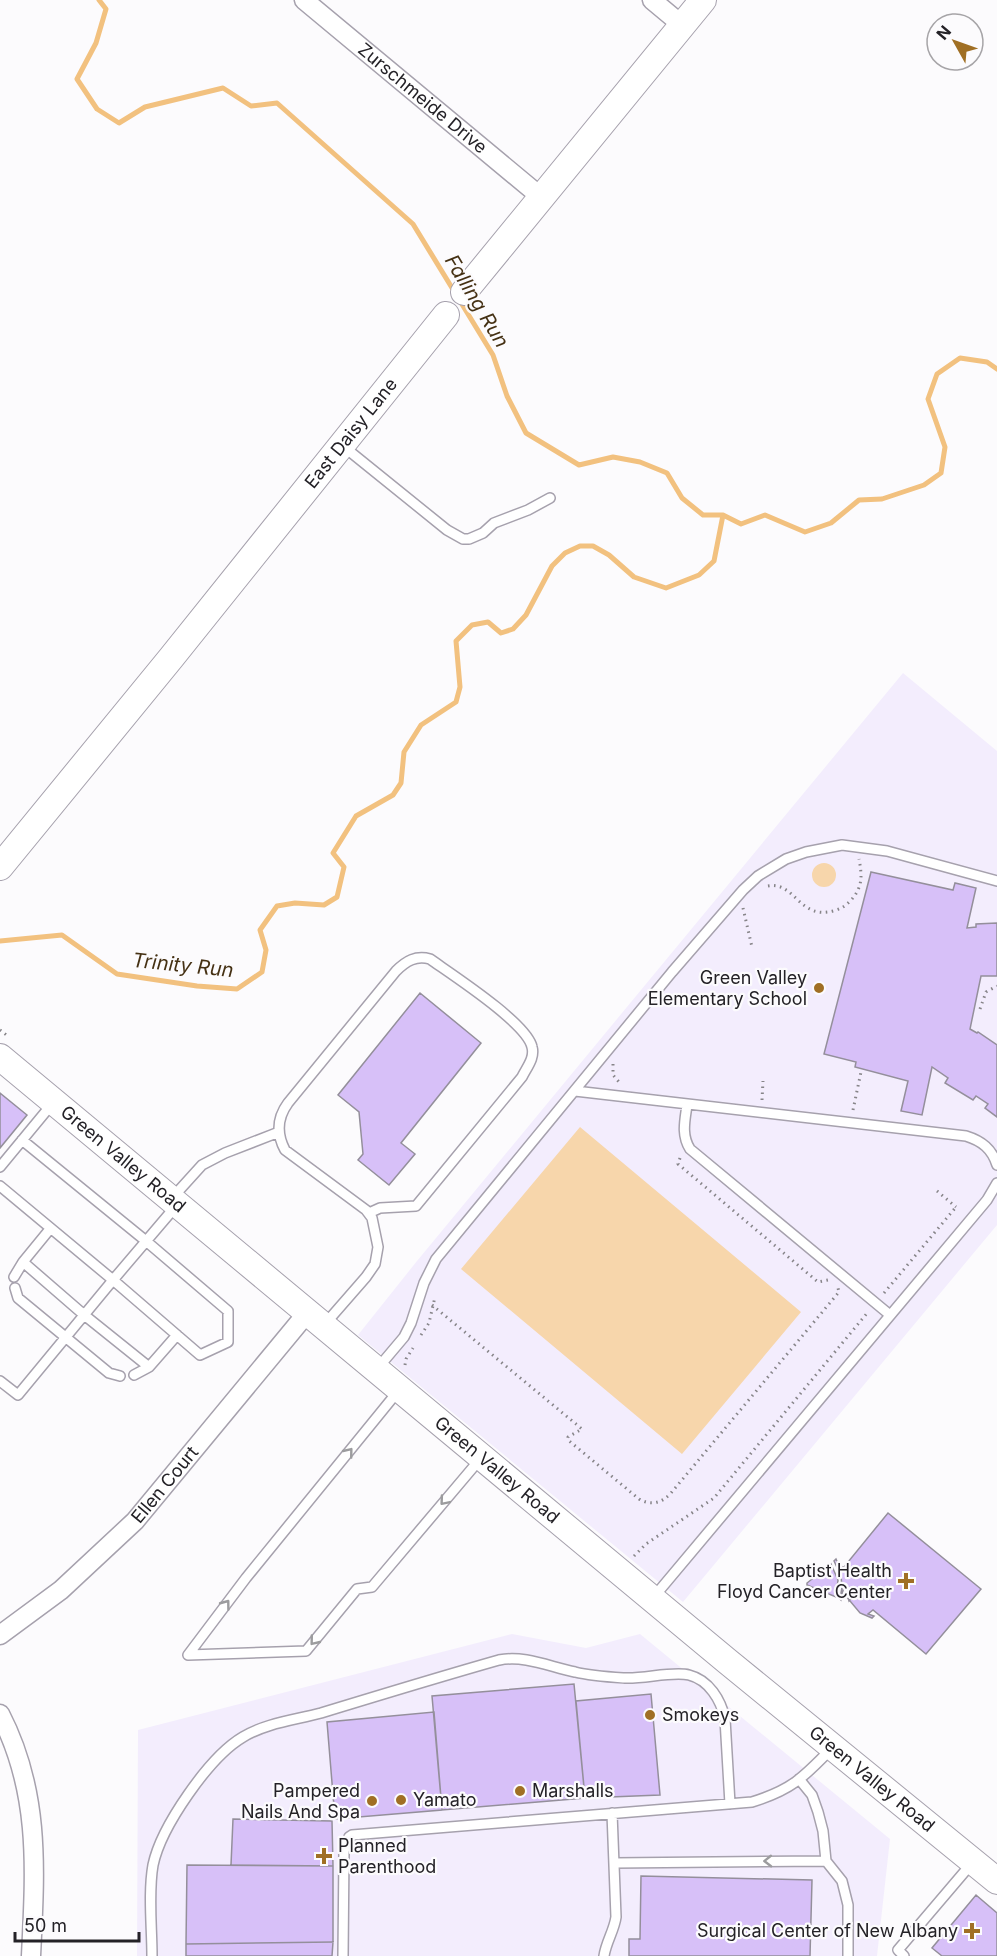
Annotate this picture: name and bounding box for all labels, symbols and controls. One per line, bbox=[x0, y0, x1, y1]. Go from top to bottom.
north arrow bbox=[925, 12, 985, 72]
text: N bbox=[932, 21, 955, 43]
street label: Zurschmeide Drive bbox=[354, 38, 491, 158]
water label: Falling Run bbox=[440, 250, 514, 352]
street label: East Daisy Lane bbox=[300, 374, 401, 492]
water label: Trinity Run bbox=[131, 948, 235, 982]
place label: Green Valley Elementary School bbox=[648, 967, 807, 1009]
marker: Green Valley Elementary School bbox=[812, 981, 826, 995]
street label: Green Valley Road bbox=[57, 1101, 190, 1217]
street label: Green Valley Road bbox=[431, 1412, 564, 1527]
street label: Ellen Court bbox=[127, 1442, 202, 1527]
one-way arrow bbox=[341, 1448, 352, 1459]
one-way arrow bbox=[441, 1494, 452, 1505]
place label: Baptist Health Floyd Cancer Center bbox=[717, 1560, 892, 1602]
marker: Baptist Health Floyd Cancer Center bbox=[897, 1572, 915, 1590]
one-way arrow bbox=[219, 1599, 230, 1610]
one-way arrow bbox=[310, 1634, 321, 1645]
place label: Smokeys bbox=[662, 1704, 739, 1725]
marker: Smokeys bbox=[643, 1708, 657, 1722]
street label: Green Valley Road bbox=[805, 1721, 939, 1836]
place label: Pampered Nails And Spa bbox=[241, 1780, 360, 1822]
place label: Marshalls bbox=[532, 1780, 614, 1801]
marker: Marshalls bbox=[513, 1784, 527, 1798]
place label: Yamato bbox=[413, 1789, 476, 1810]
marker: Yamato bbox=[394, 1793, 408, 1807]
marker: Pampered Nails And Spa bbox=[365, 1794, 379, 1808]
place label: Planned Parenthood bbox=[338, 1835, 436, 1877]
marker: Planned Parenthood bbox=[315, 1847, 333, 1865]
one-way arrow bbox=[763, 1855, 772, 1867]
scale bar bbox=[15, 1905, 140, 1943]
text: 50 m bbox=[24, 1915, 67, 1936]
place label: Surgical Center of New Albany bbox=[697, 1920, 958, 1941]
marker: Surgical Center of New Albany bbox=[963, 1922, 981, 1940]

